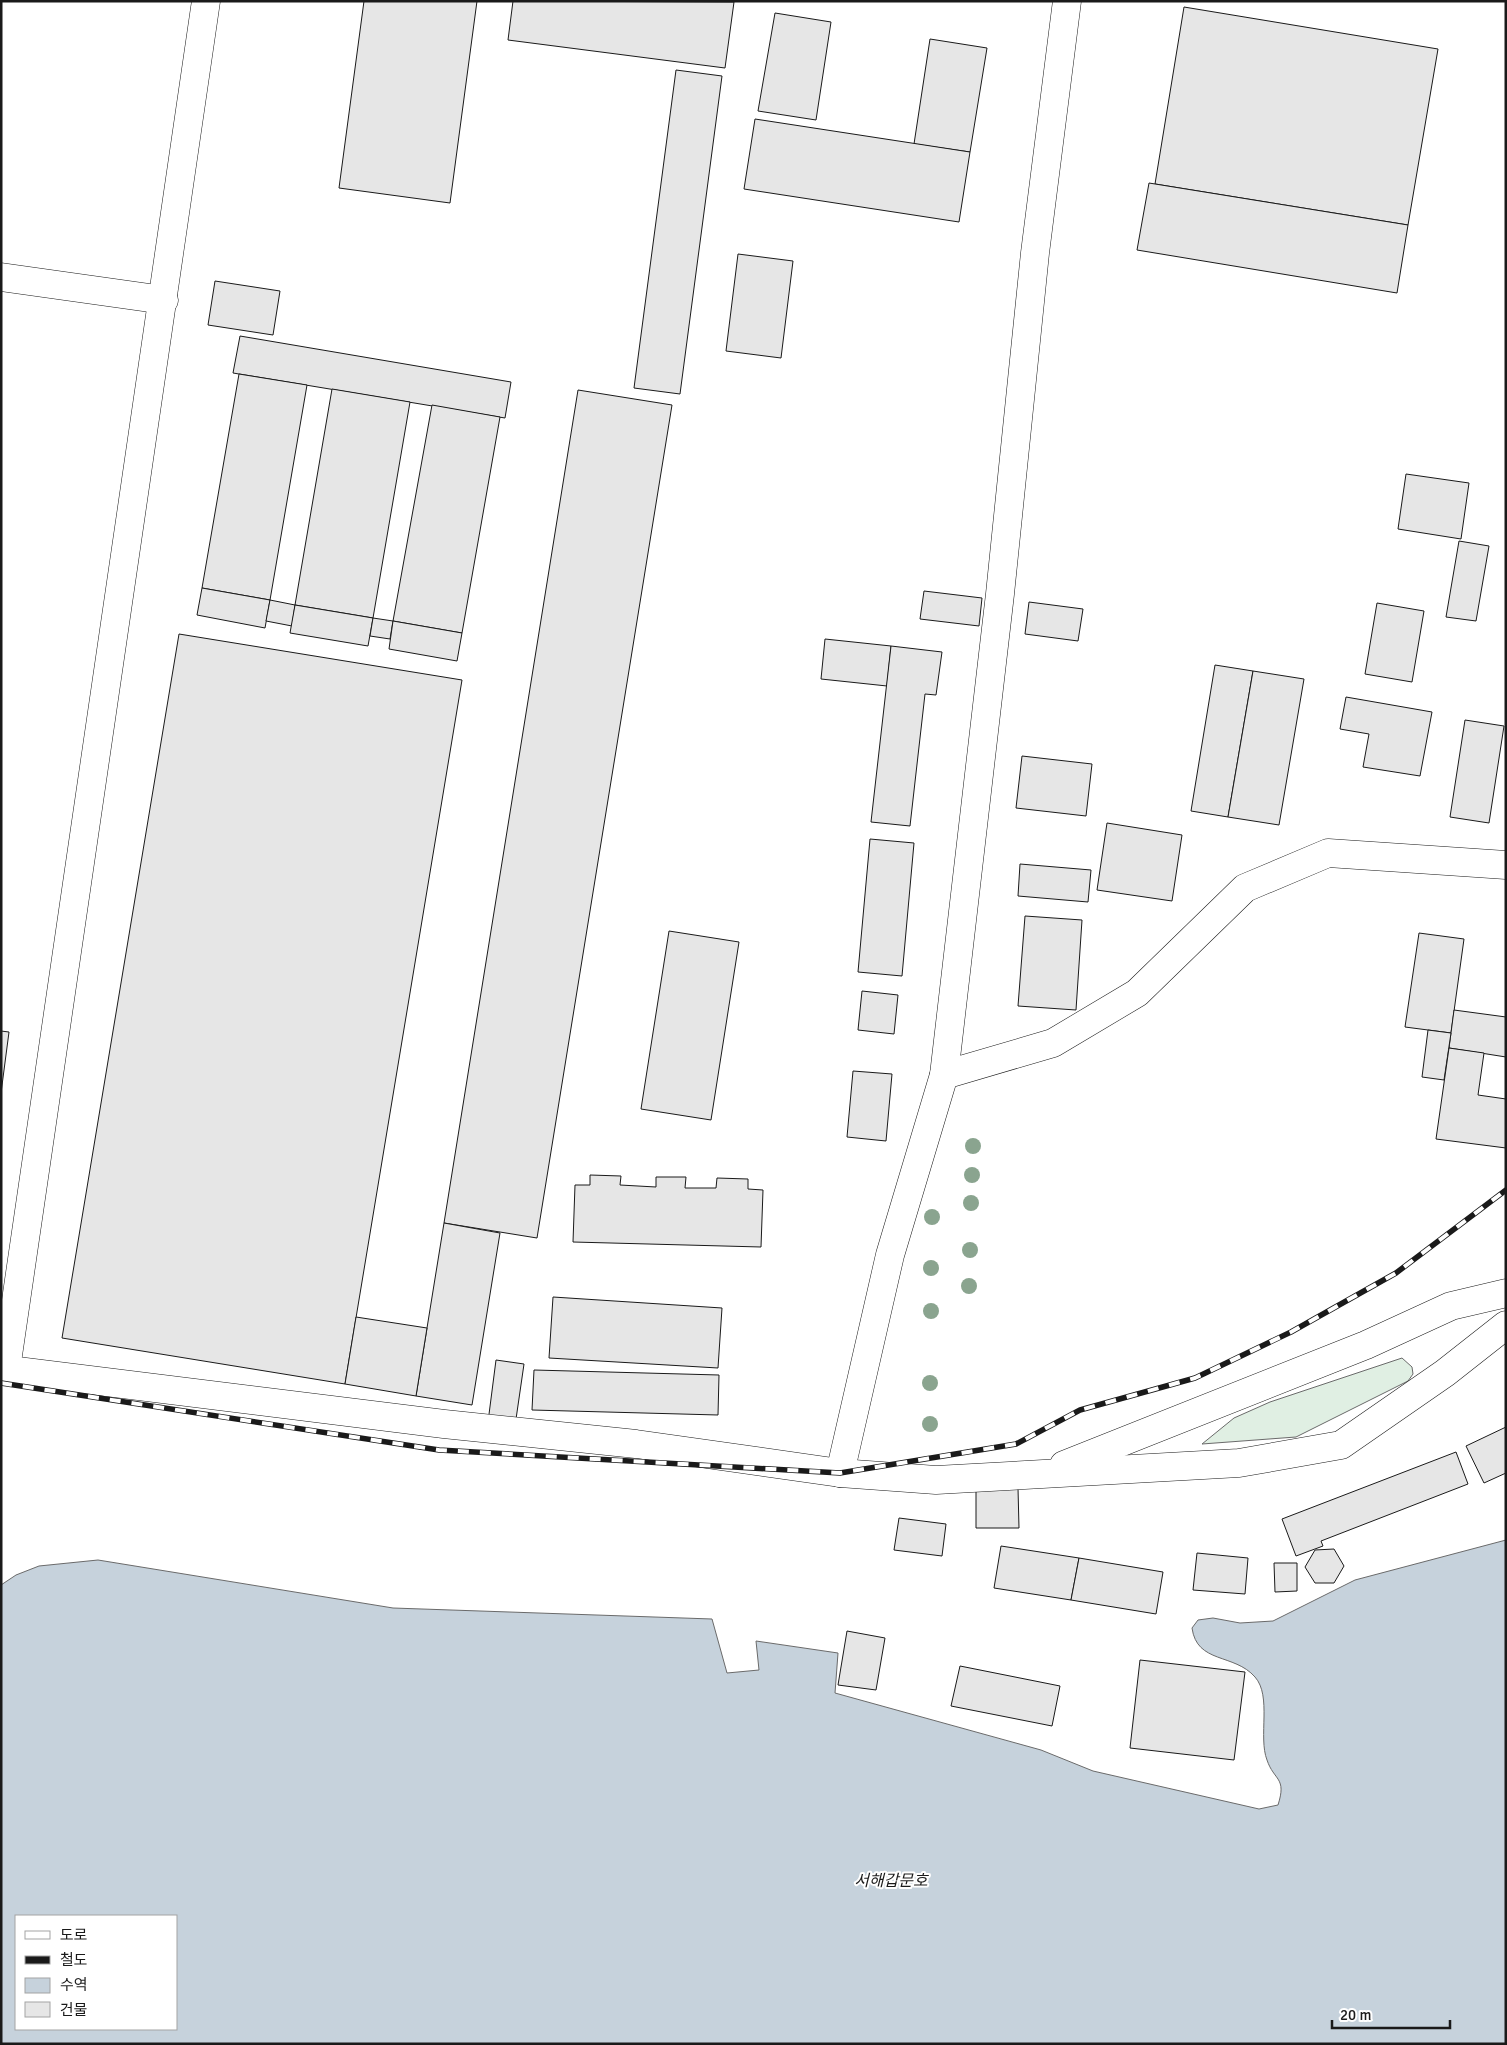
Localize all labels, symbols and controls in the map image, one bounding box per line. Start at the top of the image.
water label: 서해갑문호 [854,1871,929,1891]
legend [15,1915,178,2030]
text: 도로 [60,1926,88,1944]
text: 철도 [60,1951,88,1969]
text: 수역 [60,1976,88,1994]
scale bar [1332,1998,1450,2030]
text: 건물 [60,2001,88,2019]
text: 20 m [1340,2006,1371,2024]

